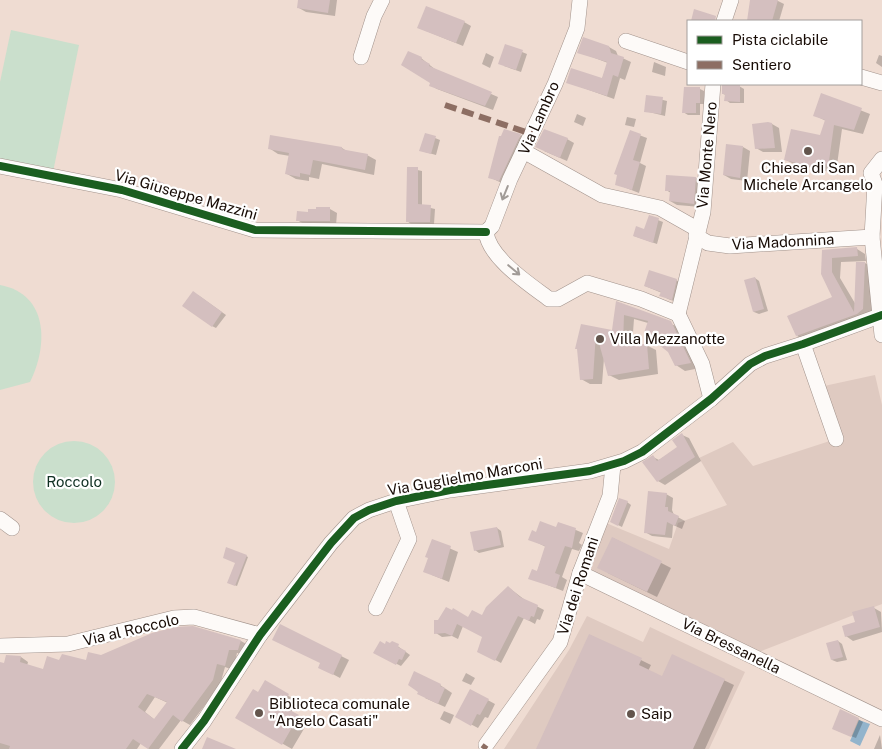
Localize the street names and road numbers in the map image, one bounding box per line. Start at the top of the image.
street label: Via Lambro [515,78,562,157]
street label: Via Monte Nero [693,101,720,209]
street label: Via Giuseppe Mazzini [113,166,259,223]
street label: Via Madonnina [731,230,835,253]
street label: Via Guglielmo Marconi [386,454,544,499]
street label: Via dei Romani [554,535,601,637]
street label: Via al Roccolo [81,610,181,649]
street label: Via Bressanella [679,614,783,677]

